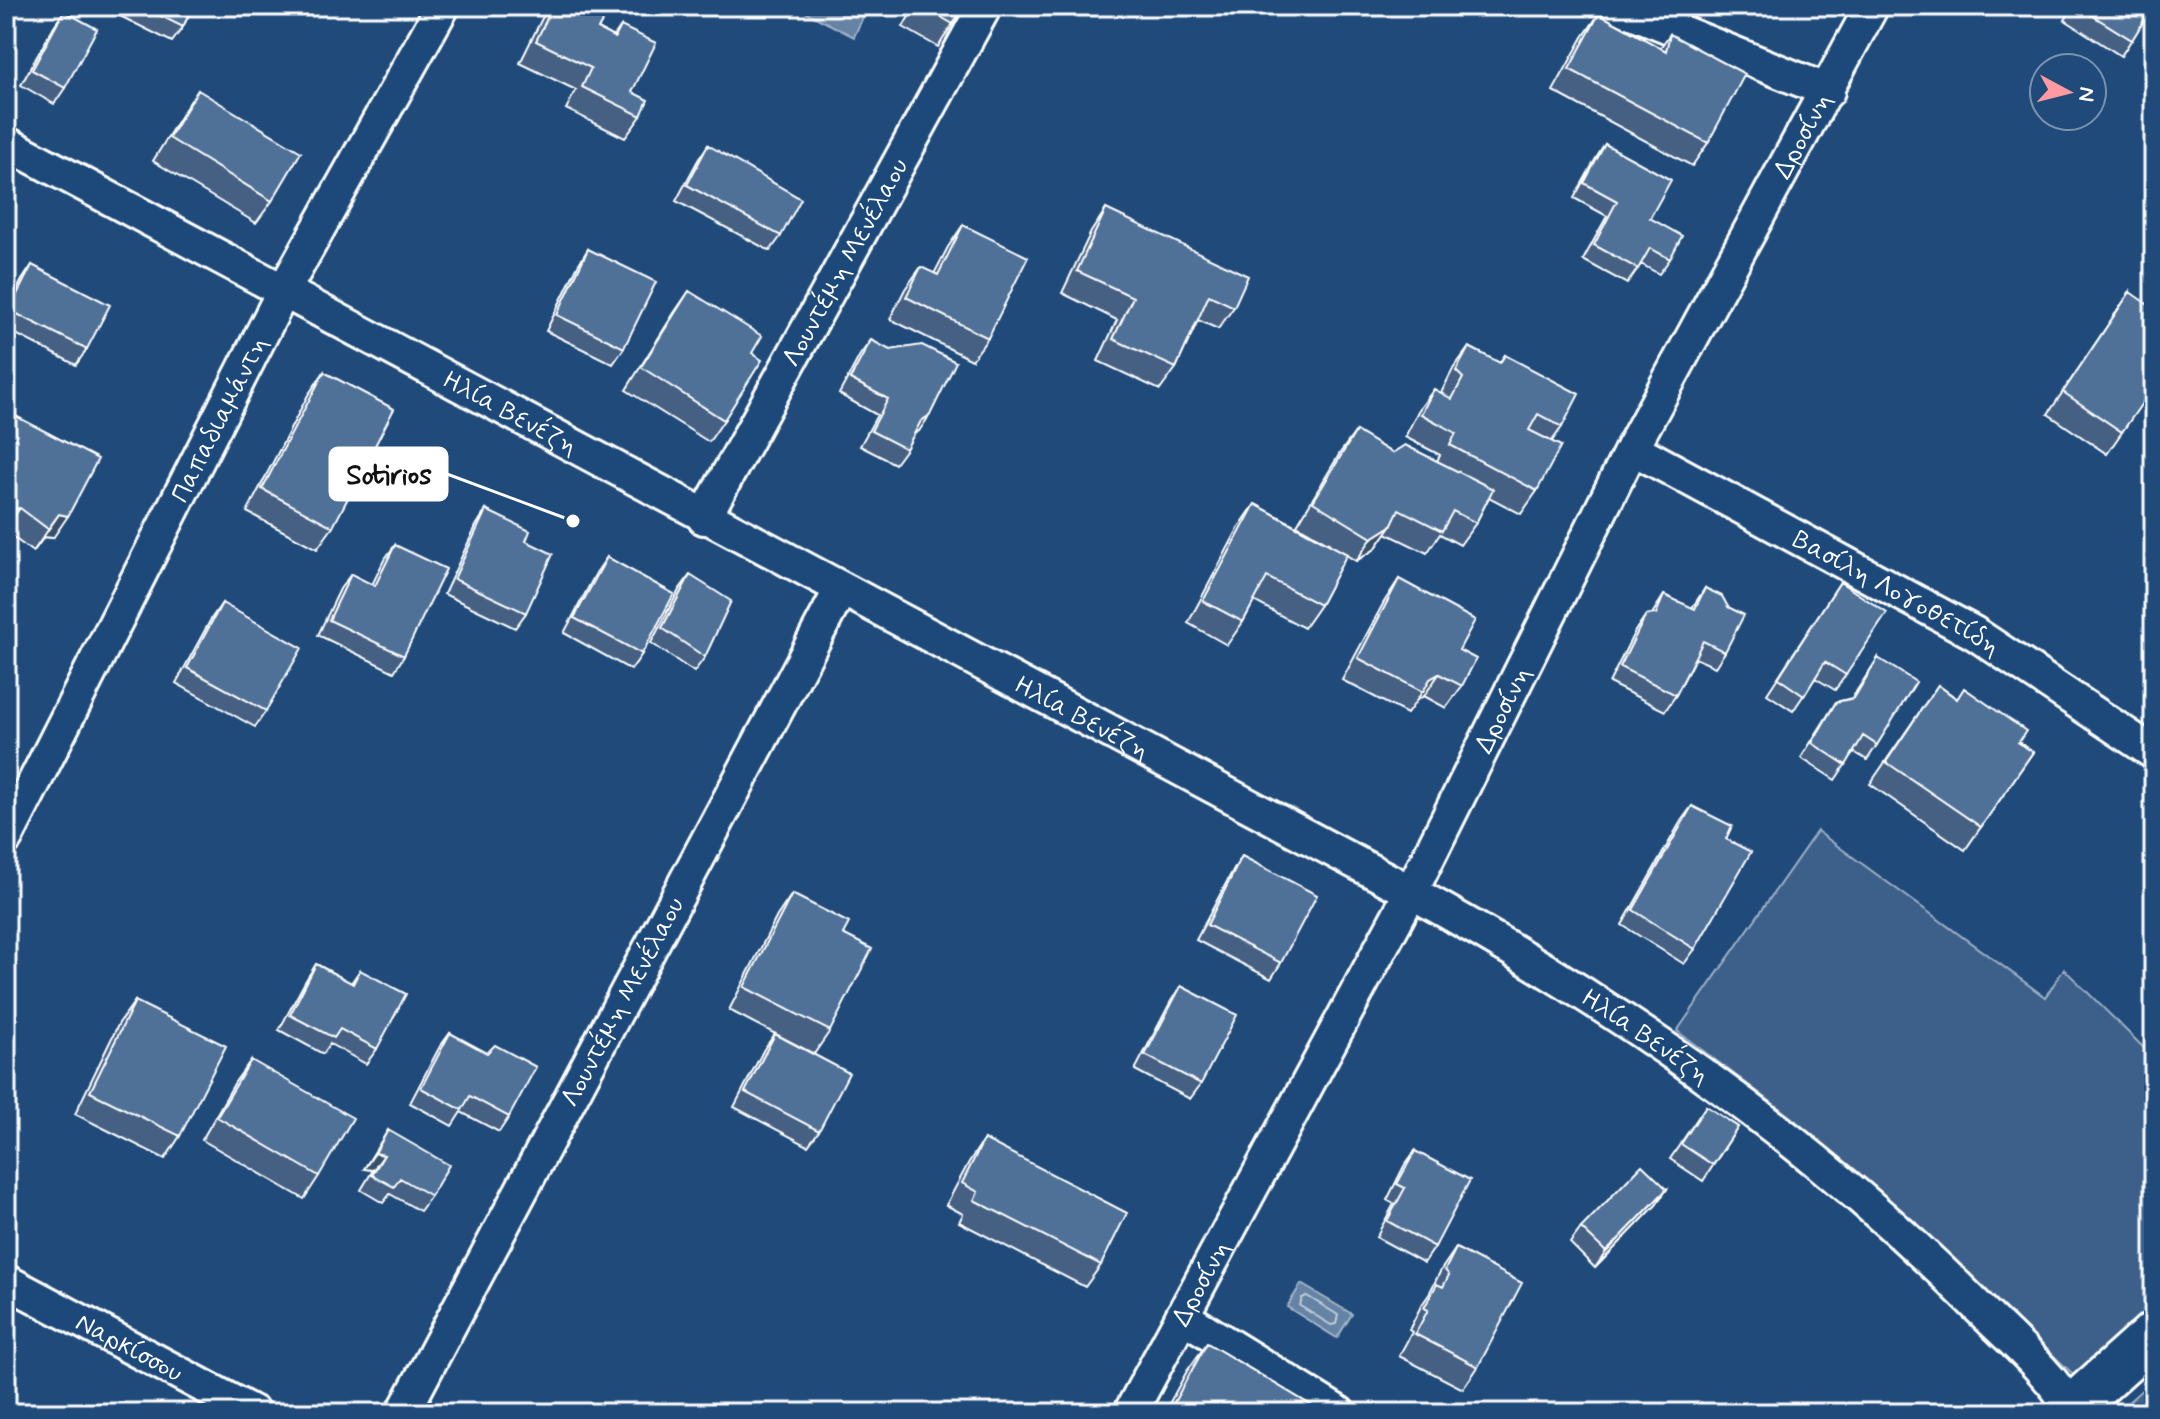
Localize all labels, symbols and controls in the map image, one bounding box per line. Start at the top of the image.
north arrow [2028,52,2108,132]
text: N [2071,85,2101,103]
street label: Δροσίνη [1766,87,1841,185]
street label: Λουντέμη Μενέλαου [775,153,917,373]
street label: Παπαδιαμάντη [164,331,277,509]
street label: Ηλία Βενέζη [436,364,583,464]
callout: Sotirios [330,448,447,500]
text: Sotirios [346,458,432,495]
street label: Βασίλη Λογοθετίδη [1786,523,2007,665]
street label: Δροσίνη [1468,661,1540,760]
street label: Ηλία Βενέζη [1008,669,1155,769]
street label: Λουντέμη Μενέλαου [554,892,693,1113]
street label: Ηλία Βενέζη [1574,982,1716,1093]
street label: Δροσίνη [1165,1235,1239,1333]
street label: Ναρκίσσου [69,1306,188,1391]

